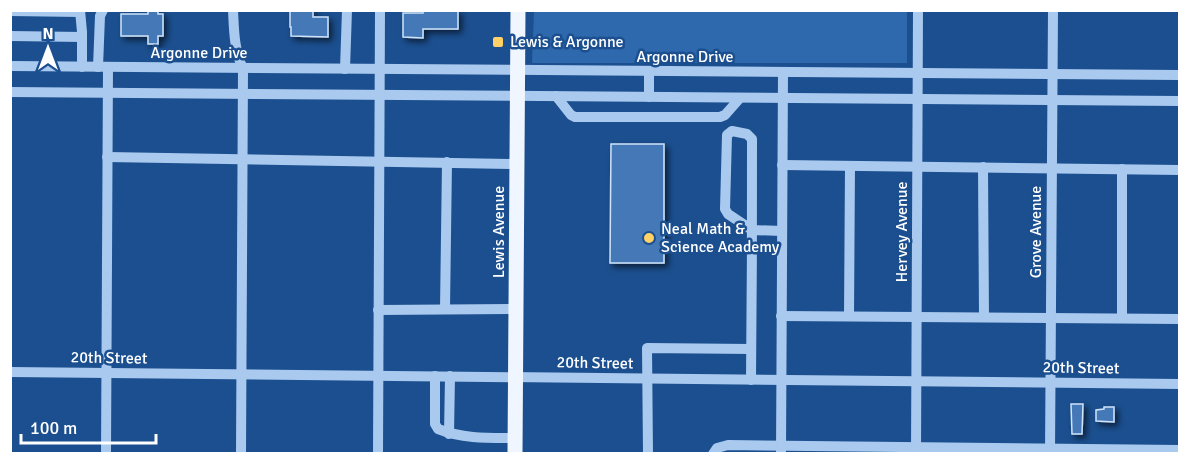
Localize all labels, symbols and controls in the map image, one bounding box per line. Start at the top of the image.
north arrow [18,18,78,78]
text: N [42,24,54,44]
place label: Lewis & Argonne [510,32,624,52]
marker: Lewis & Argonne [491,35,505,49]
street label: Argonne Drive [150,43,248,63]
street label: Argonne Drive [636,47,734,67]
street label: Hervey Avenue [892,181,912,283]
street label: Lewis Avenue [489,186,509,278]
street label: Grove Avenue [1026,186,1046,278]
place label: Neal Math & Science Academy [661,219,780,257]
marker: Neal Math & Science Academy [642,231,656,245]
street label: 20th Street [70,347,148,369]
street label: 20th Street [556,352,634,374]
street label: 20th Street [1042,357,1120,379]
scale bar [21,407,156,445]
text: 100 m [30,417,77,439]

